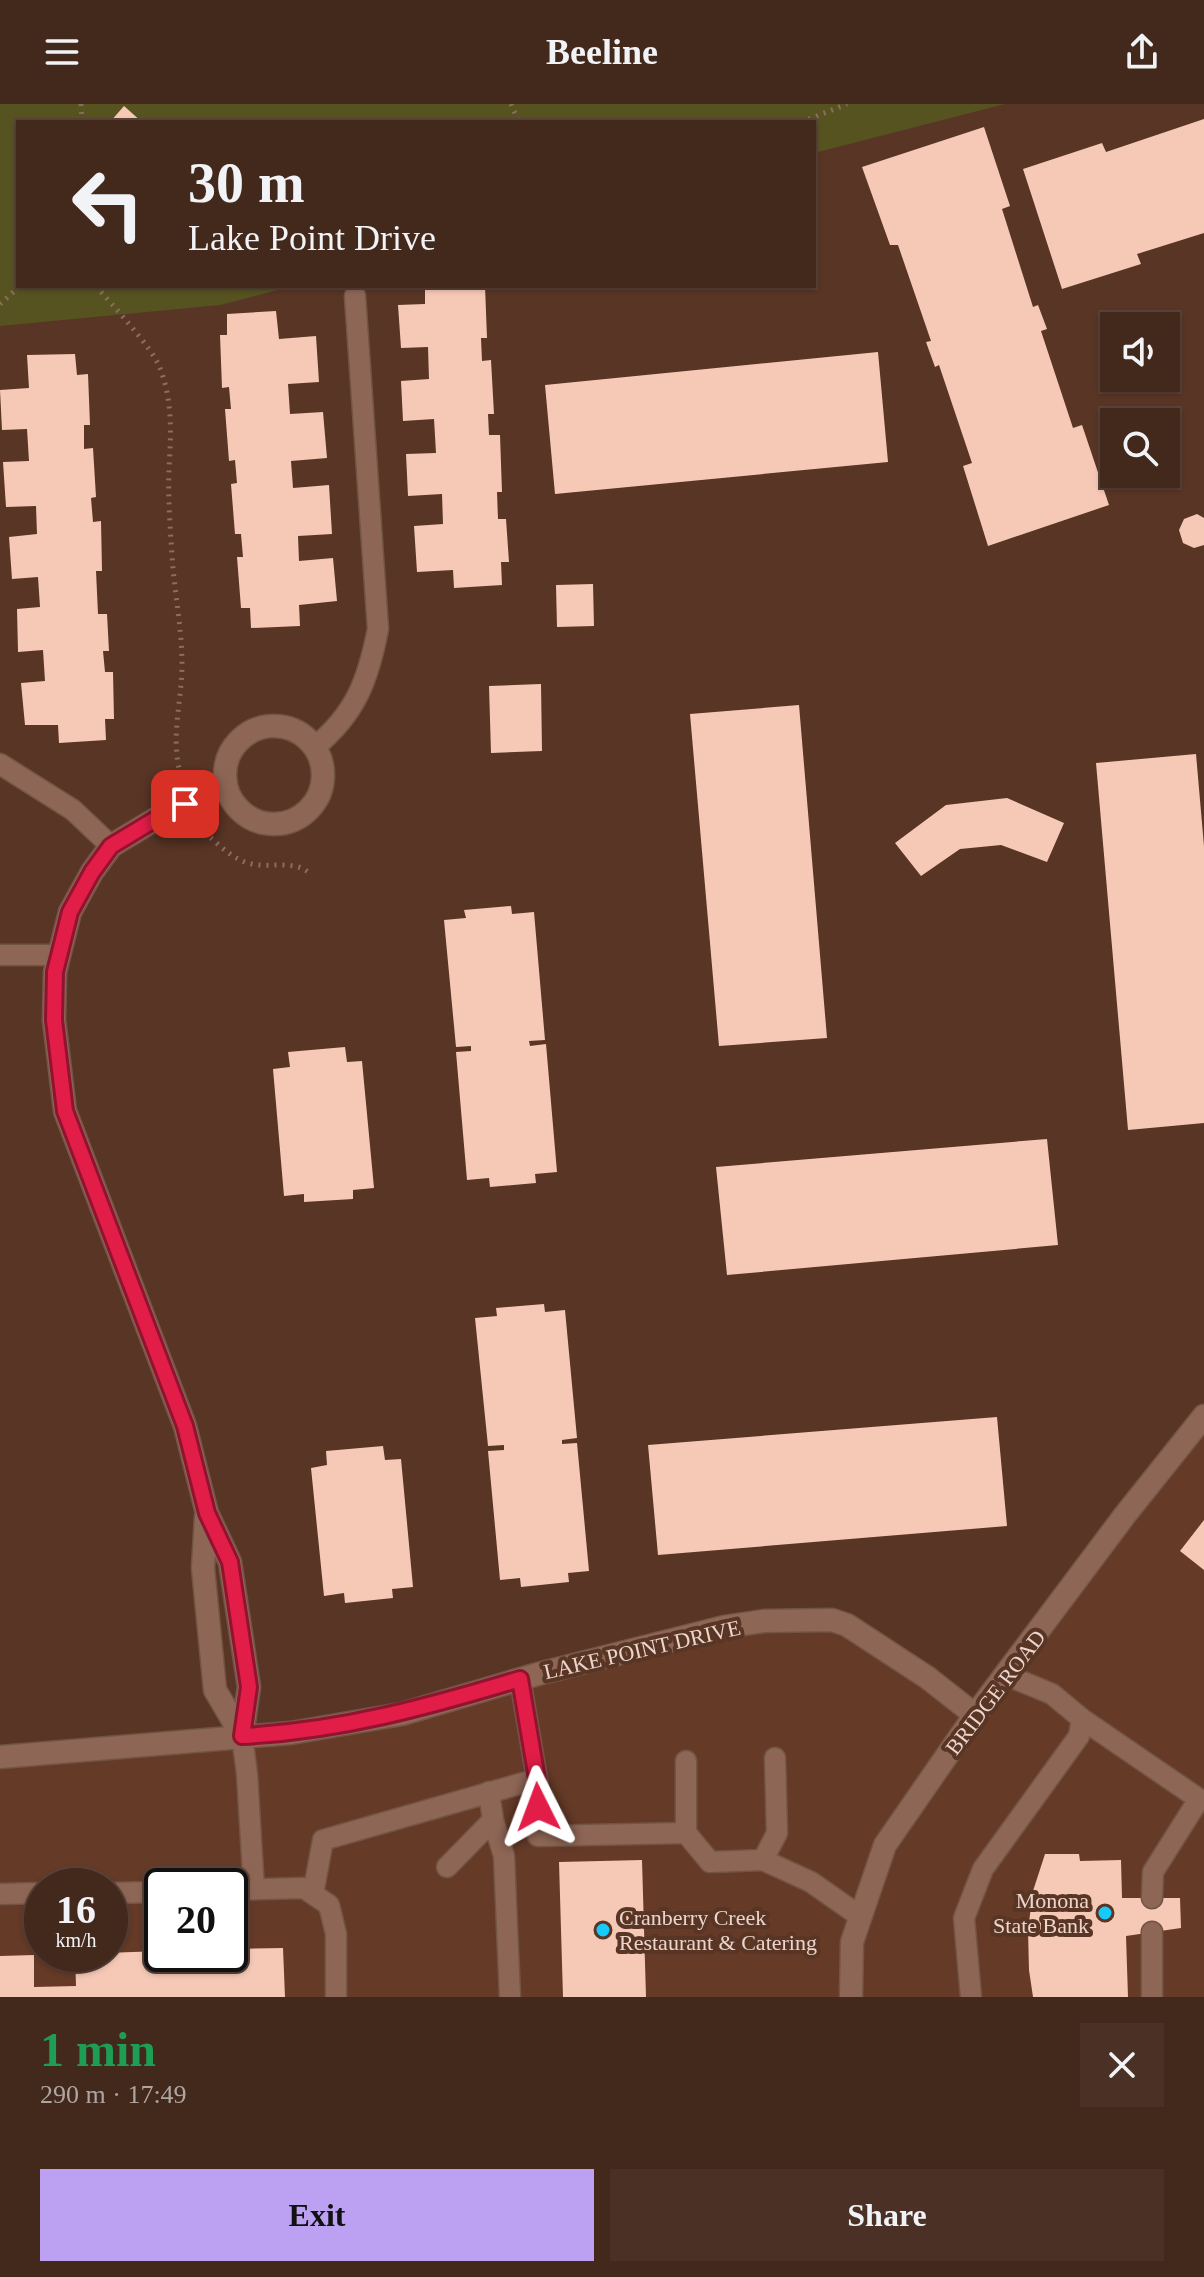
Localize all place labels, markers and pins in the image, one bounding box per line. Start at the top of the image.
pin [151,770,219,838]
place label: Monona State Bank [993,1888,1089,1938]
marker: Monona State Bank [1096,1904,1114,1922]
place label: Cranberry Creek Restaurant & Catering [619,1905,817,1955]
marker: Cranberry Creek Restaurant & Catering [594,1921,612,1939]

